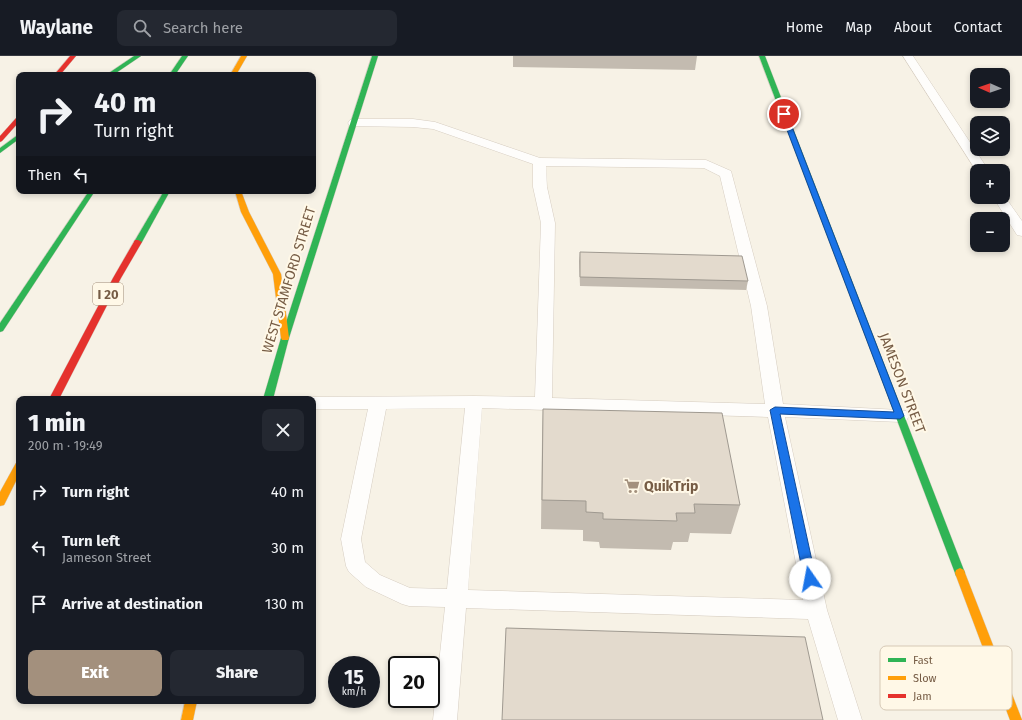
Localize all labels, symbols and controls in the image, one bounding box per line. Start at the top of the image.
search box [117,10,397,46]
text: Waylane [20,16,93,39]
icon: search [131,17,153,39]
text: Search here [163,19,243,37]
text: Home [786,19,823,36]
text: Map [845,19,872,36]
text: About [894,19,932,36]
text: Contact [954,19,1002,36]
north arrow [970,68,1010,108]
map controls [970,68,1010,252]
text: 40 m [94,86,157,119]
icon: right [28,88,80,140]
pin [767,97,801,131]
icon: arrive [773,103,795,125]
button: layers [970,116,1010,156]
text: Turn right [94,120,174,142]
icon: left [70,164,92,186]
button: + [970,164,1010,204]
text: Then [28,166,62,184]
street label: WEST STAMFORD STREET [259,204,320,356]
button: − [970,212,1010,252]
road number: I 20 [93,283,123,305]
street label: JAMESON STREET [875,330,929,436]
text: 1 min [28,409,86,437]
button: close [262,409,304,451]
text: 200 m · 19:49 [28,438,103,453]
supermarket icon: QuikTrip [623,477,641,495]
place label: QuikTrip [644,478,698,495]
icon: right [28,481,50,503]
text: Turn right [62,483,129,501]
text: 40 m [271,483,304,501]
text: Turn left [62,532,120,550]
icon: left [28,537,50,559]
text: 30 m [271,539,304,557]
text: Jameson Street [62,550,151,565]
position arrow [789,558,831,600]
icon: arrive [28,593,50,615]
text: Arrive at destination [62,595,203,613]
text: 130 m [265,595,304,613]
legend [880,646,1012,710]
button: Exit [28,650,162,696]
button: Share [170,650,304,696]
text: Fast [913,654,933,667]
speed limit sign: 20 [388,656,440,708]
text: 15 [344,665,364,689]
text: Slow [913,672,937,685]
text: km/h [342,686,366,698]
text: Jam [913,690,932,703]

